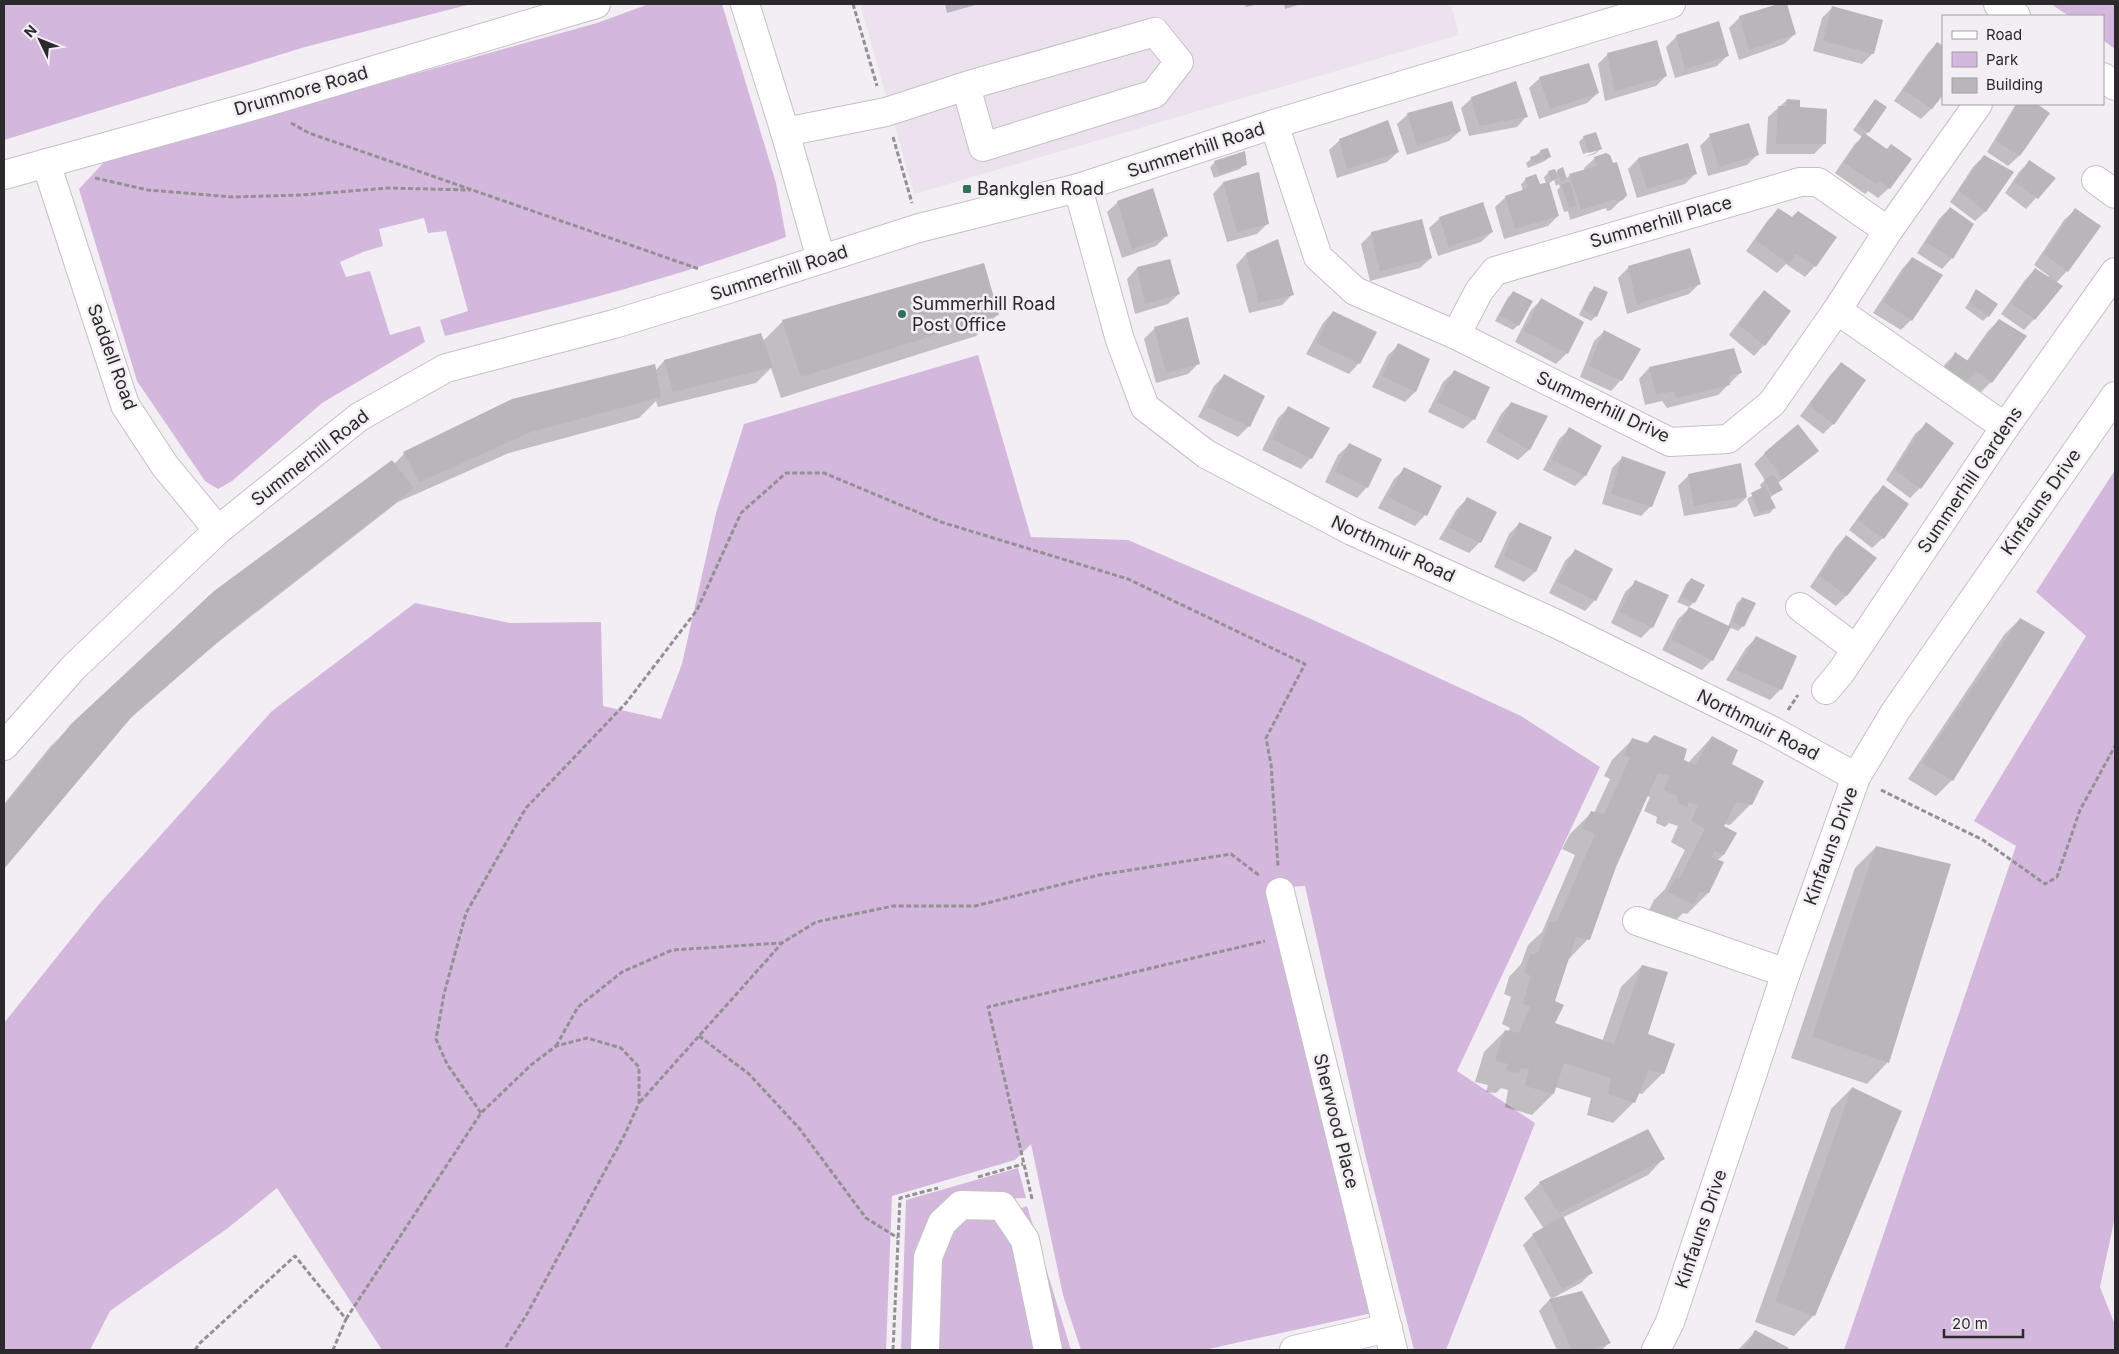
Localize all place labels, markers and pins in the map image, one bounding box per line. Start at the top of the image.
place label: Bankglen Road [977,178,1104,199]
marker: Bankglen Road [961,183,973,195]
place label: Summerhill Road Post Office [912,293,1055,335]
marker: Summerhill Road Post Office [896,308,908,320]

